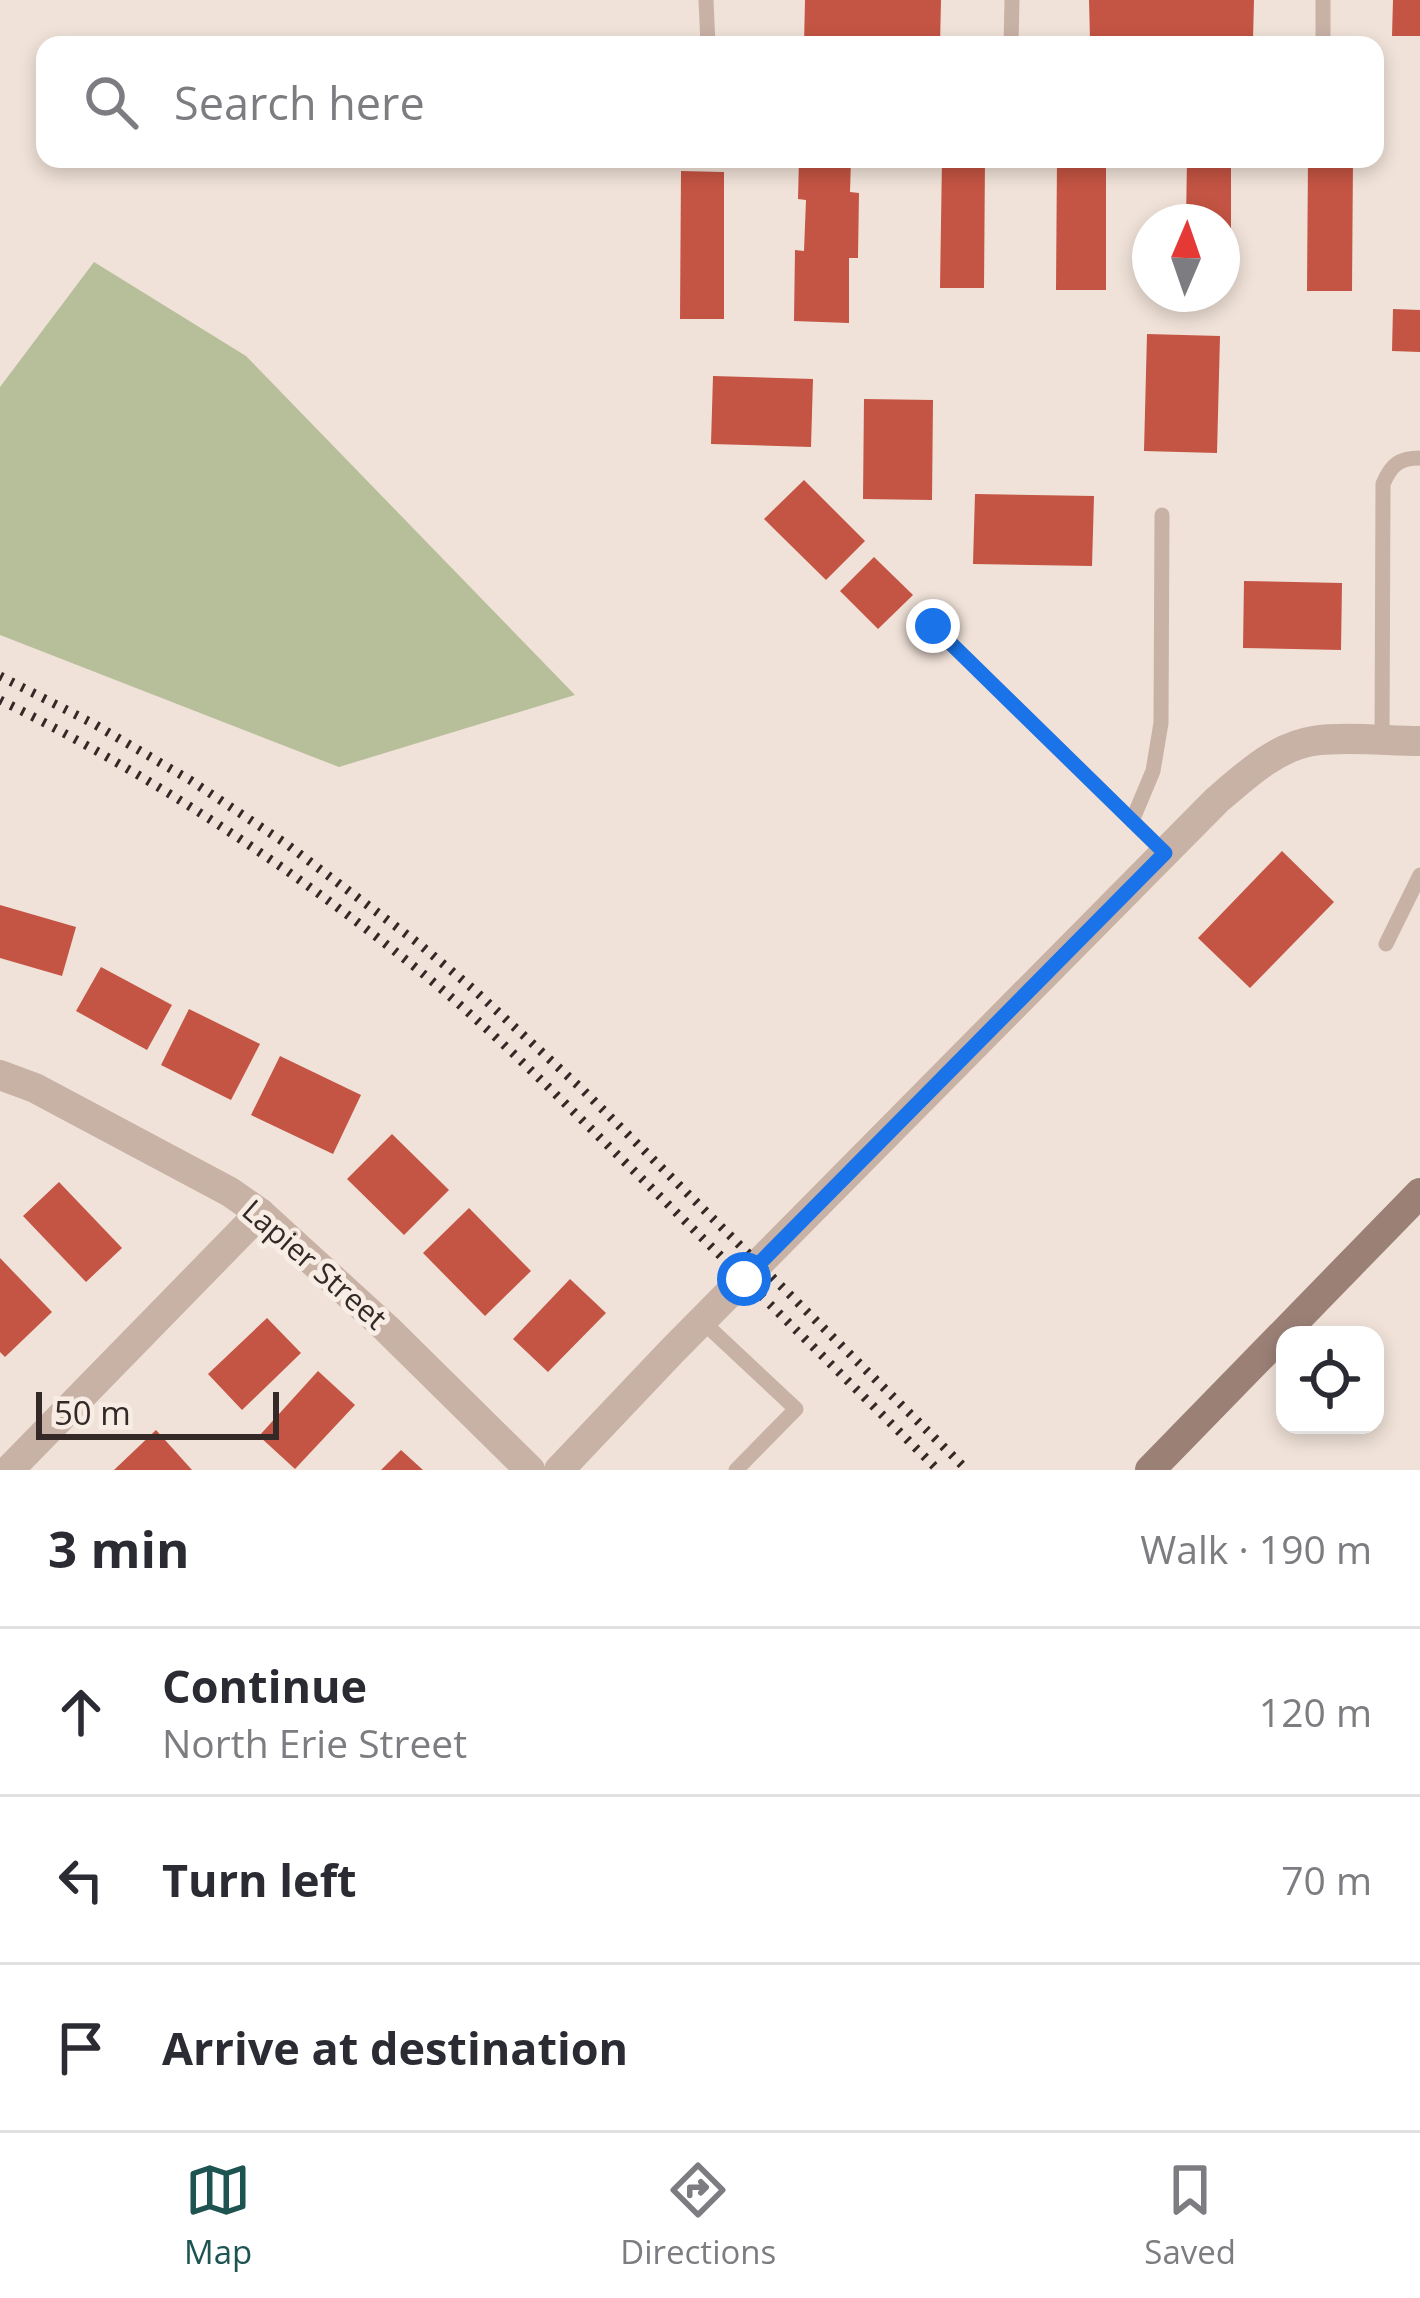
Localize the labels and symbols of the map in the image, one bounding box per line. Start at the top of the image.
north arrow [1132,204,1240,312]
route end [906,599,960,653]
street label: Lapier Street [234,1190,396,1338]
route start [717,1252,771,1306]
scale bar [36,1386,279,1439]

